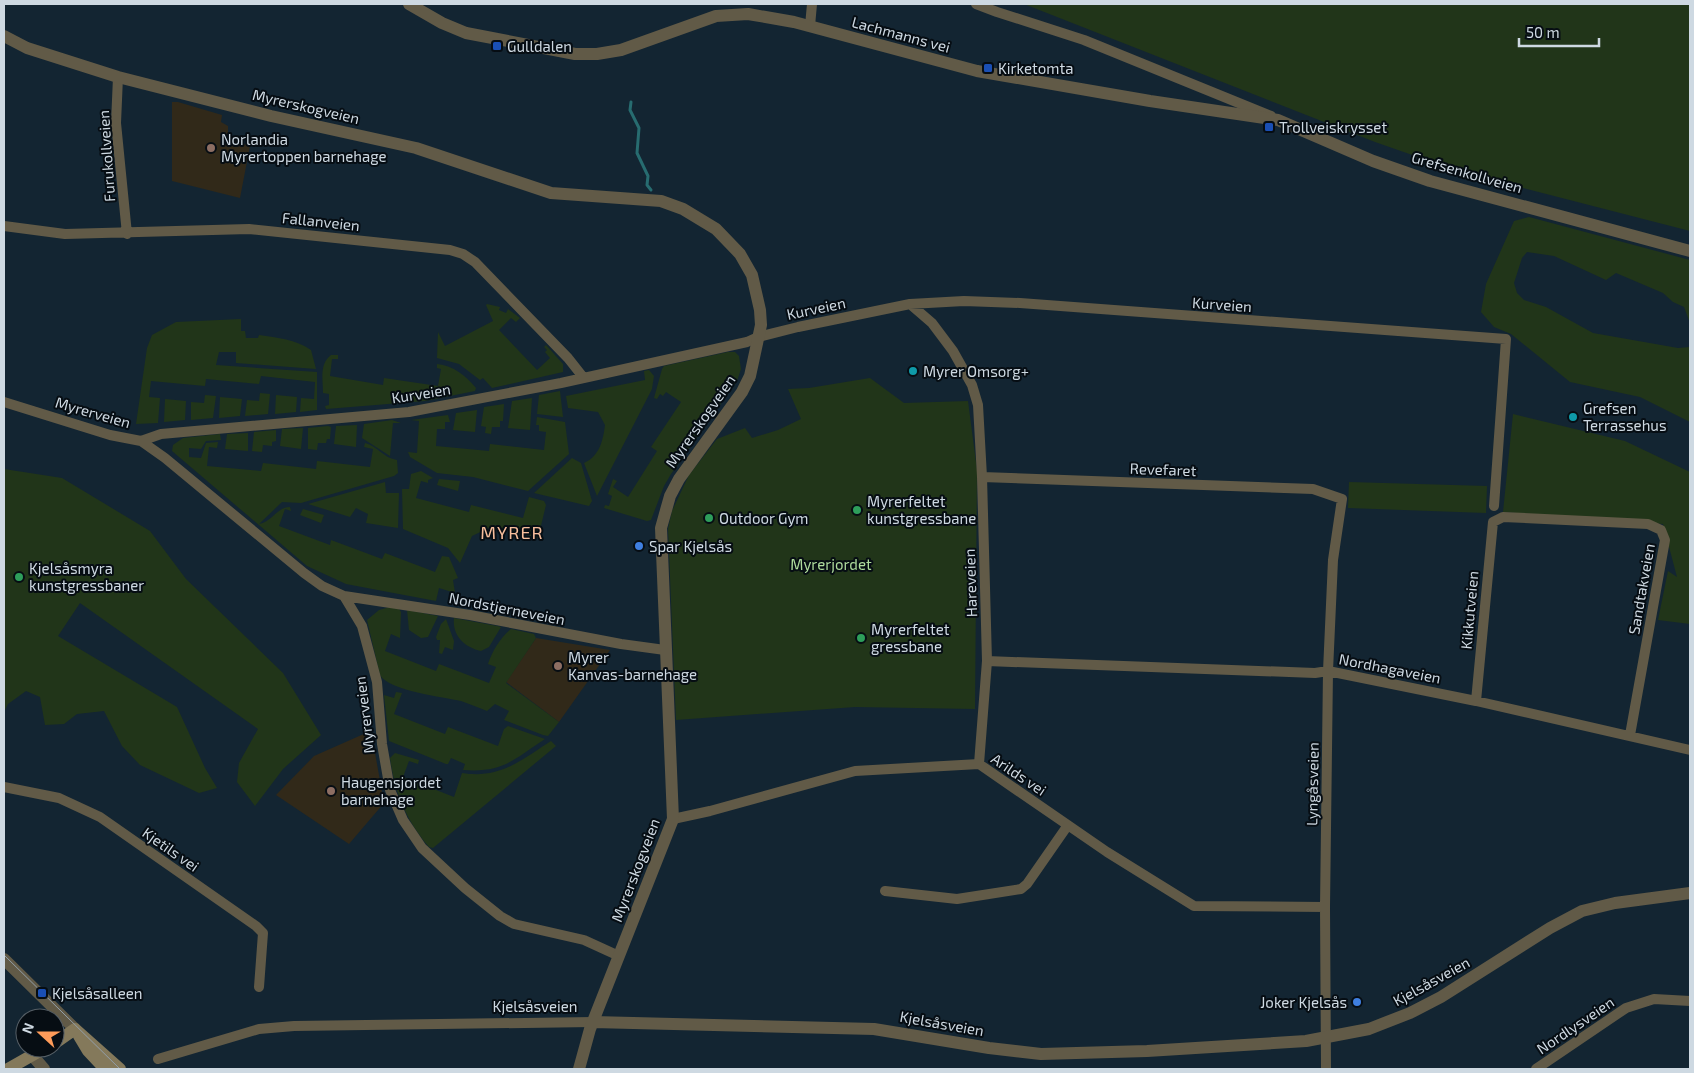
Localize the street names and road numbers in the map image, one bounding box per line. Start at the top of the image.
street label: Lachmanns vei [850,12,952,56]
street label: Myrerskogveien [251,85,361,127]
street label: Furukollveien [94,110,118,202]
street label: Grefsenkollveien [1410,148,1524,196]
street label: Fallanveien [281,208,361,234]
street label: Kurveien [785,293,847,323]
street label: Kurveien [1192,293,1252,315]
street label: Myrerskogveien [661,371,739,471]
street label: Kurveien [390,379,452,407]
street label: Myrerveien [53,393,133,431]
street label: Revefaret [1129,459,1197,479]
street label: Sandtakveien [1624,542,1658,636]
street label: Hareveien [960,548,980,618]
street label: Kikkutveien [1457,570,1481,650]
street label: Nordstjerneveien [447,588,567,629]
street label: Nordhagaveien [1338,649,1442,687]
street label: Myrerveien [350,675,378,755]
street label: Lyngåsveien [1302,742,1322,826]
street label: Arilds vei [988,749,1050,799]
street label: Myrerskogveien [607,816,663,924]
street label: Kjetils vei [139,823,203,876]
street label: Kjelsåsveien [1389,953,1473,1010]
street label: Nordlysveien [1533,992,1617,1058]
street label: Kjelsåsveien [493,997,577,1016]
street label: Kjelsåsveien [898,1007,985,1040]

